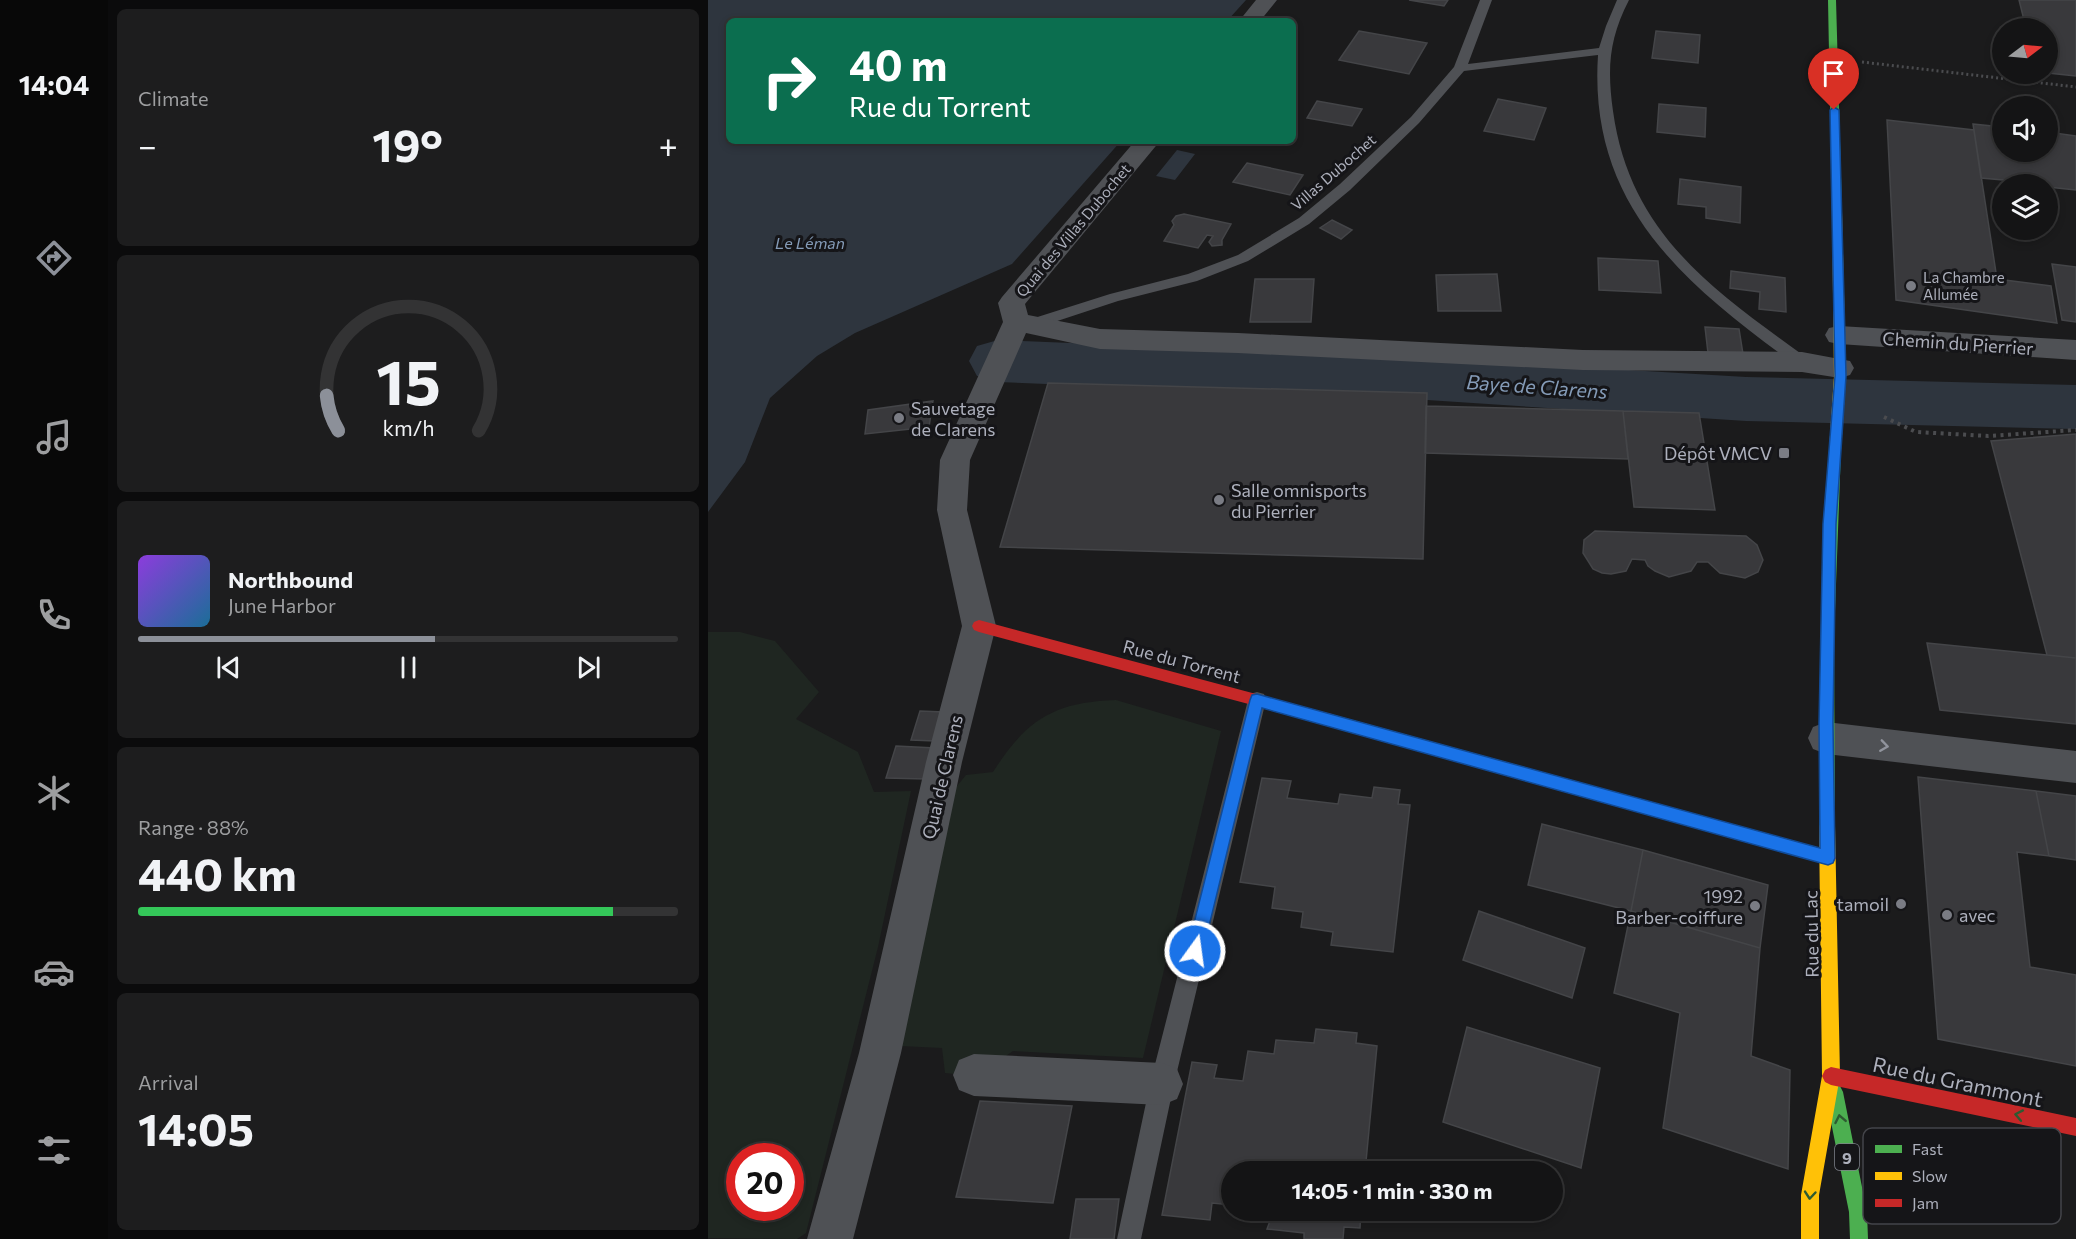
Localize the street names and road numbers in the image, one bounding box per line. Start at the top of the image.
street label: Villas Dubochet [1287,130,1379,214]
street label: Quai des Villas Dubochet [1012,160,1134,300]
street label: Chemin du Pierrier [1882,327,2034,359]
street label: Rue du Torrent [1121,635,1243,687]
street label: Quai de Clarens [917,713,967,841]
street label: Rue du Lac [1799,890,1823,978]
street label: Rue du Grammont [1871,1051,2045,1111]
road number: 9 [1835,1144,1859,1170]

